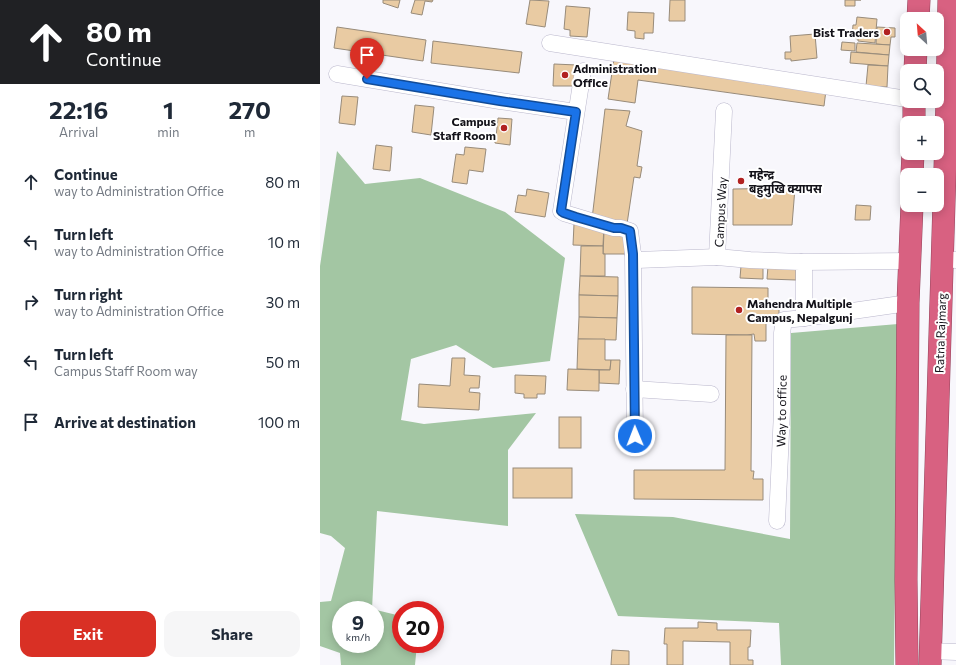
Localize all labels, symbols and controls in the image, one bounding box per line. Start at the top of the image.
north arrow [900,12,944,56]
map controls [900,12,944,212]
text: 80 m [86,14,152,48]
icon: ahead [20,16,72,68]
place label: Bist Traders [813,25,879,39]
marker: Bist Traders [882,27,892,37]
pin [350,38,384,79]
icon: arrive [356,44,378,66]
text: Continue [86,48,161,70]
place label: Administration Office [573,61,657,89]
button: search [900,64,944,108]
marker: Administration Office [560,70,570,80]
text: 22:16 [49,95,108,124]
text: 1 [163,95,174,124]
text: 270 [228,95,271,124]
place label: Campus Staff Room [433,114,496,142]
button: + [900,116,944,160]
marker: Campus Staff Room [499,123,509,133]
text: Arrival [59,124,98,140]
text: min [157,124,179,140]
text: m [244,124,255,140]
text: Continue [54,165,118,183]
place label: महेन्द्र बहुमुखि क्यापस [749,167,823,198]
button: − [900,168,944,212]
icon: ahead [20,171,42,193]
text: 80 m [265,173,300,191]
street label: Campus Way [711,176,729,248]
marker: महेन्द्र बहुमुखि क्यापस [736,176,746,186]
text: way to Administration Office [54,183,224,199]
text: Turn left [54,225,113,243]
icon: left [20,231,42,253]
text: 10 m [268,233,300,251]
text: way to Administration Office [54,243,224,259]
text: Turn right [54,285,123,303]
icon: right [20,291,42,313]
street label: Ratna Rajmarg [932,292,948,373]
text: 30 m [266,293,300,311]
place label: Mahendra Multiple Campus, Nepalgunj [747,296,853,324]
text: way to Administration Office [54,303,224,319]
marker: Mahendra Multiple Campus, Nepalgunj [734,305,744,315]
text: Turn left [54,345,113,363]
icon: left [20,351,42,373]
text: 50 m [266,353,300,371]
text: Campus Staff Room way [54,363,198,379]
street label: Way to office [773,375,789,447]
icon: arrive [20,411,42,433]
text: Arrive at destination [54,413,196,431]
text: 100 m [258,413,300,431]
position arrow [614,415,656,457]
speed limit sign: 20 [392,601,444,653]
text: 9 [352,610,364,634]
button: Exit [20,611,156,657]
button: Share [164,611,300,657]
text: km/h [346,631,370,643]

